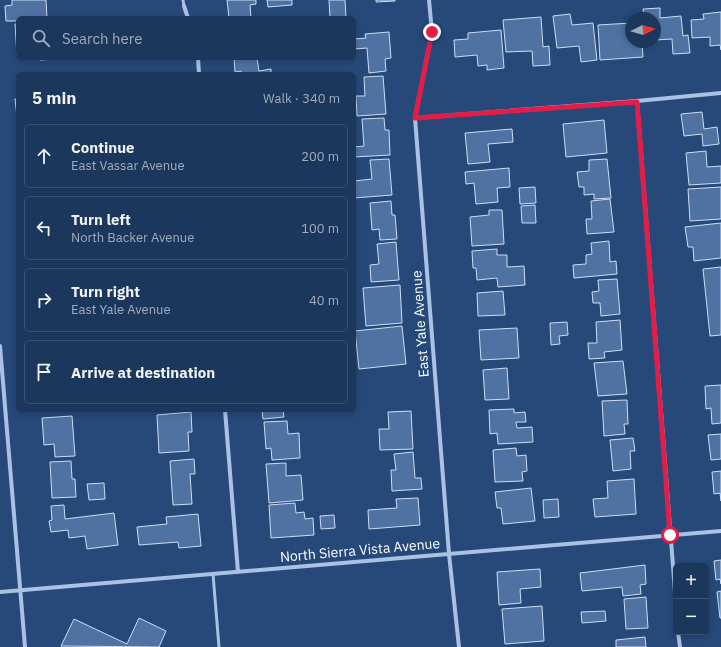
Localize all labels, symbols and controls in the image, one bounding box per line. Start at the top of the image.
north arrow [625,12,661,48]
search box [16,16,356,60]
route end [423,23,441,41]
icon: search [30,27,52,49]
text: Search here [62,29,142,48]
text: 5 min [32,87,76,109]
text: Walk · 340 m [263,90,340,107]
text: Continue [71,138,135,157]
icon: ahead [33,145,55,167]
text: 200 m [301,148,339,165]
text: East Vassar Avenue [71,157,185,174]
text: Turn left [71,210,131,229]
icon: left [33,217,55,239]
text: 100 m [301,220,339,237]
text: North Backer Avenue [71,229,194,246]
street label: East Yale Avenue [407,270,433,378]
text: Turn right [71,282,140,301]
icon: right [33,289,55,311]
text: 40 m [309,292,339,309]
text: East Yale Avenue [71,301,171,318]
icon: arrive [33,361,55,383]
text: Arrive at destination [71,363,215,382]
route start [661,526,679,544]
street label: North Sierra Vista Avenue [279,534,441,566]
map controls [673,563,709,635]
button: + [673,563,709,599]
button: − [673,599,709,635]

